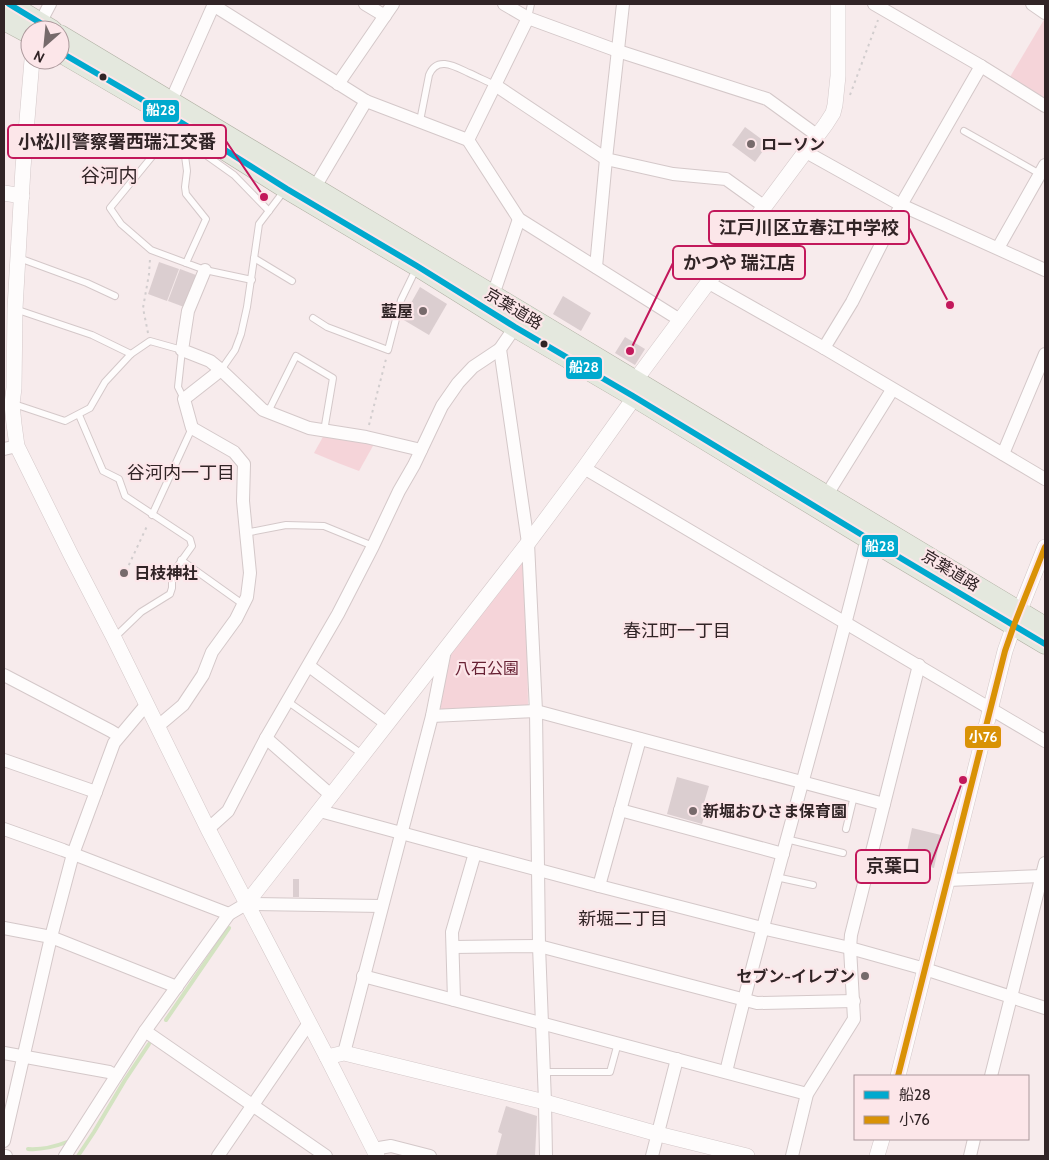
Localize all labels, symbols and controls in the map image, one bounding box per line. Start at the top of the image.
north arrow [20,20,70,70]
text: N [31,46,48,67]
unlabelled marker [98,72,108,82]
line badge: 船28 [142,99,180,123]
text: 船28 [146,101,176,119]
callout: 小松川警察署西瑞江交番 [8,125,226,158]
text: 小松川警察署西瑞江交番 [18,131,216,153]
place label: ローソン [761,135,825,154]
marker: ローソン [745,138,757,150]
district label: 谷河内 [80,164,138,187]
callout: 江戸川区立春江中学校 [709,211,909,244]
text: 江戸川区立春江中学校 [719,217,899,239]
callout: かつや 瑞江店 [673,246,805,279]
text: かつや 瑞江店 [683,252,795,274]
street label: 京葉道路 [481,284,546,333]
place label: 藍屋 [381,302,413,321]
marker: 藍屋 [417,305,429,317]
unlabelled marker [539,339,549,349]
line badge: 船28 [565,356,603,380]
text: 船28 [569,358,599,376]
district label: 谷河内一丁目 [127,462,235,484]
line badge: 船28 [861,534,899,558]
text: 船28 [865,537,895,555]
street label: 京葉道路 [918,546,983,595]
place label: 日枝神社 [134,564,198,583]
marker: 日枝神社 [118,567,130,579]
district label: 春江町一丁目 [623,620,731,642]
park label: 八石公園 [455,659,519,678]
line badge: 小76 [964,725,1002,749]
text: 小76 [969,728,997,746]
place label: 新堀おひさま保育園 [703,802,847,821]
marker: 新堀おひさま保育園 [687,805,699,817]
callout: 京葉口 [856,850,930,883]
text: 京葉口 [866,855,920,877]
district label: 新堀二丁目 [578,908,668,930]
place label: セブン-イレブン [736,967,855,986]
marker: セブン-イレブン [859,970,871,982]
legend [854,1075,1029,1140]
text: 船28 [899,1086,931,1104]
text: 小76 [899,1111,930,1129]

